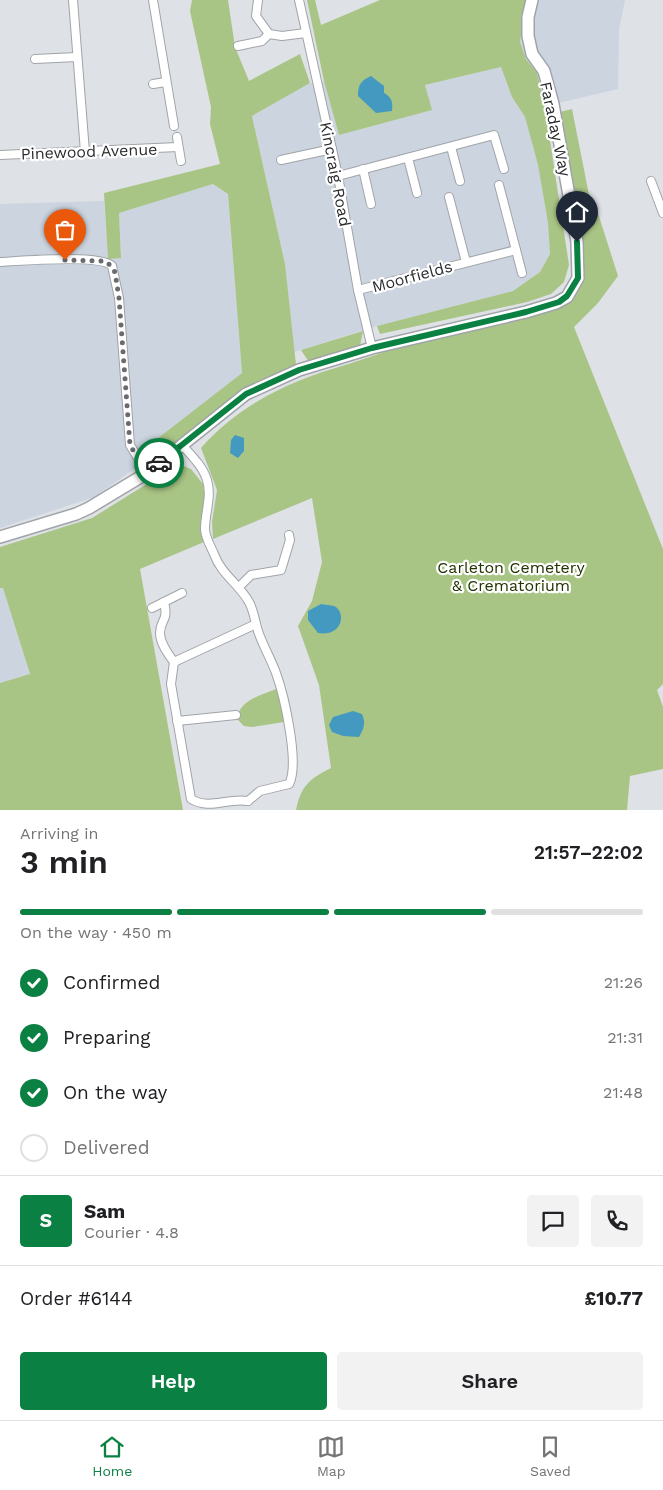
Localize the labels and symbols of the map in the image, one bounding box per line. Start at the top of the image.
street label: Faraday Way [536,80,575,179]
street label: Kincraig Road [316,120,355,228]
street label: Pinewood Avenue [20,140,158,163]
pin [556,191,598,242]
pin [44,209,86,260]
street label: Moorfields [370,257,454,296]
courier [134,438,184,488]
park label: Carleton Cemetery & Crematorium [437,558,585,595]

